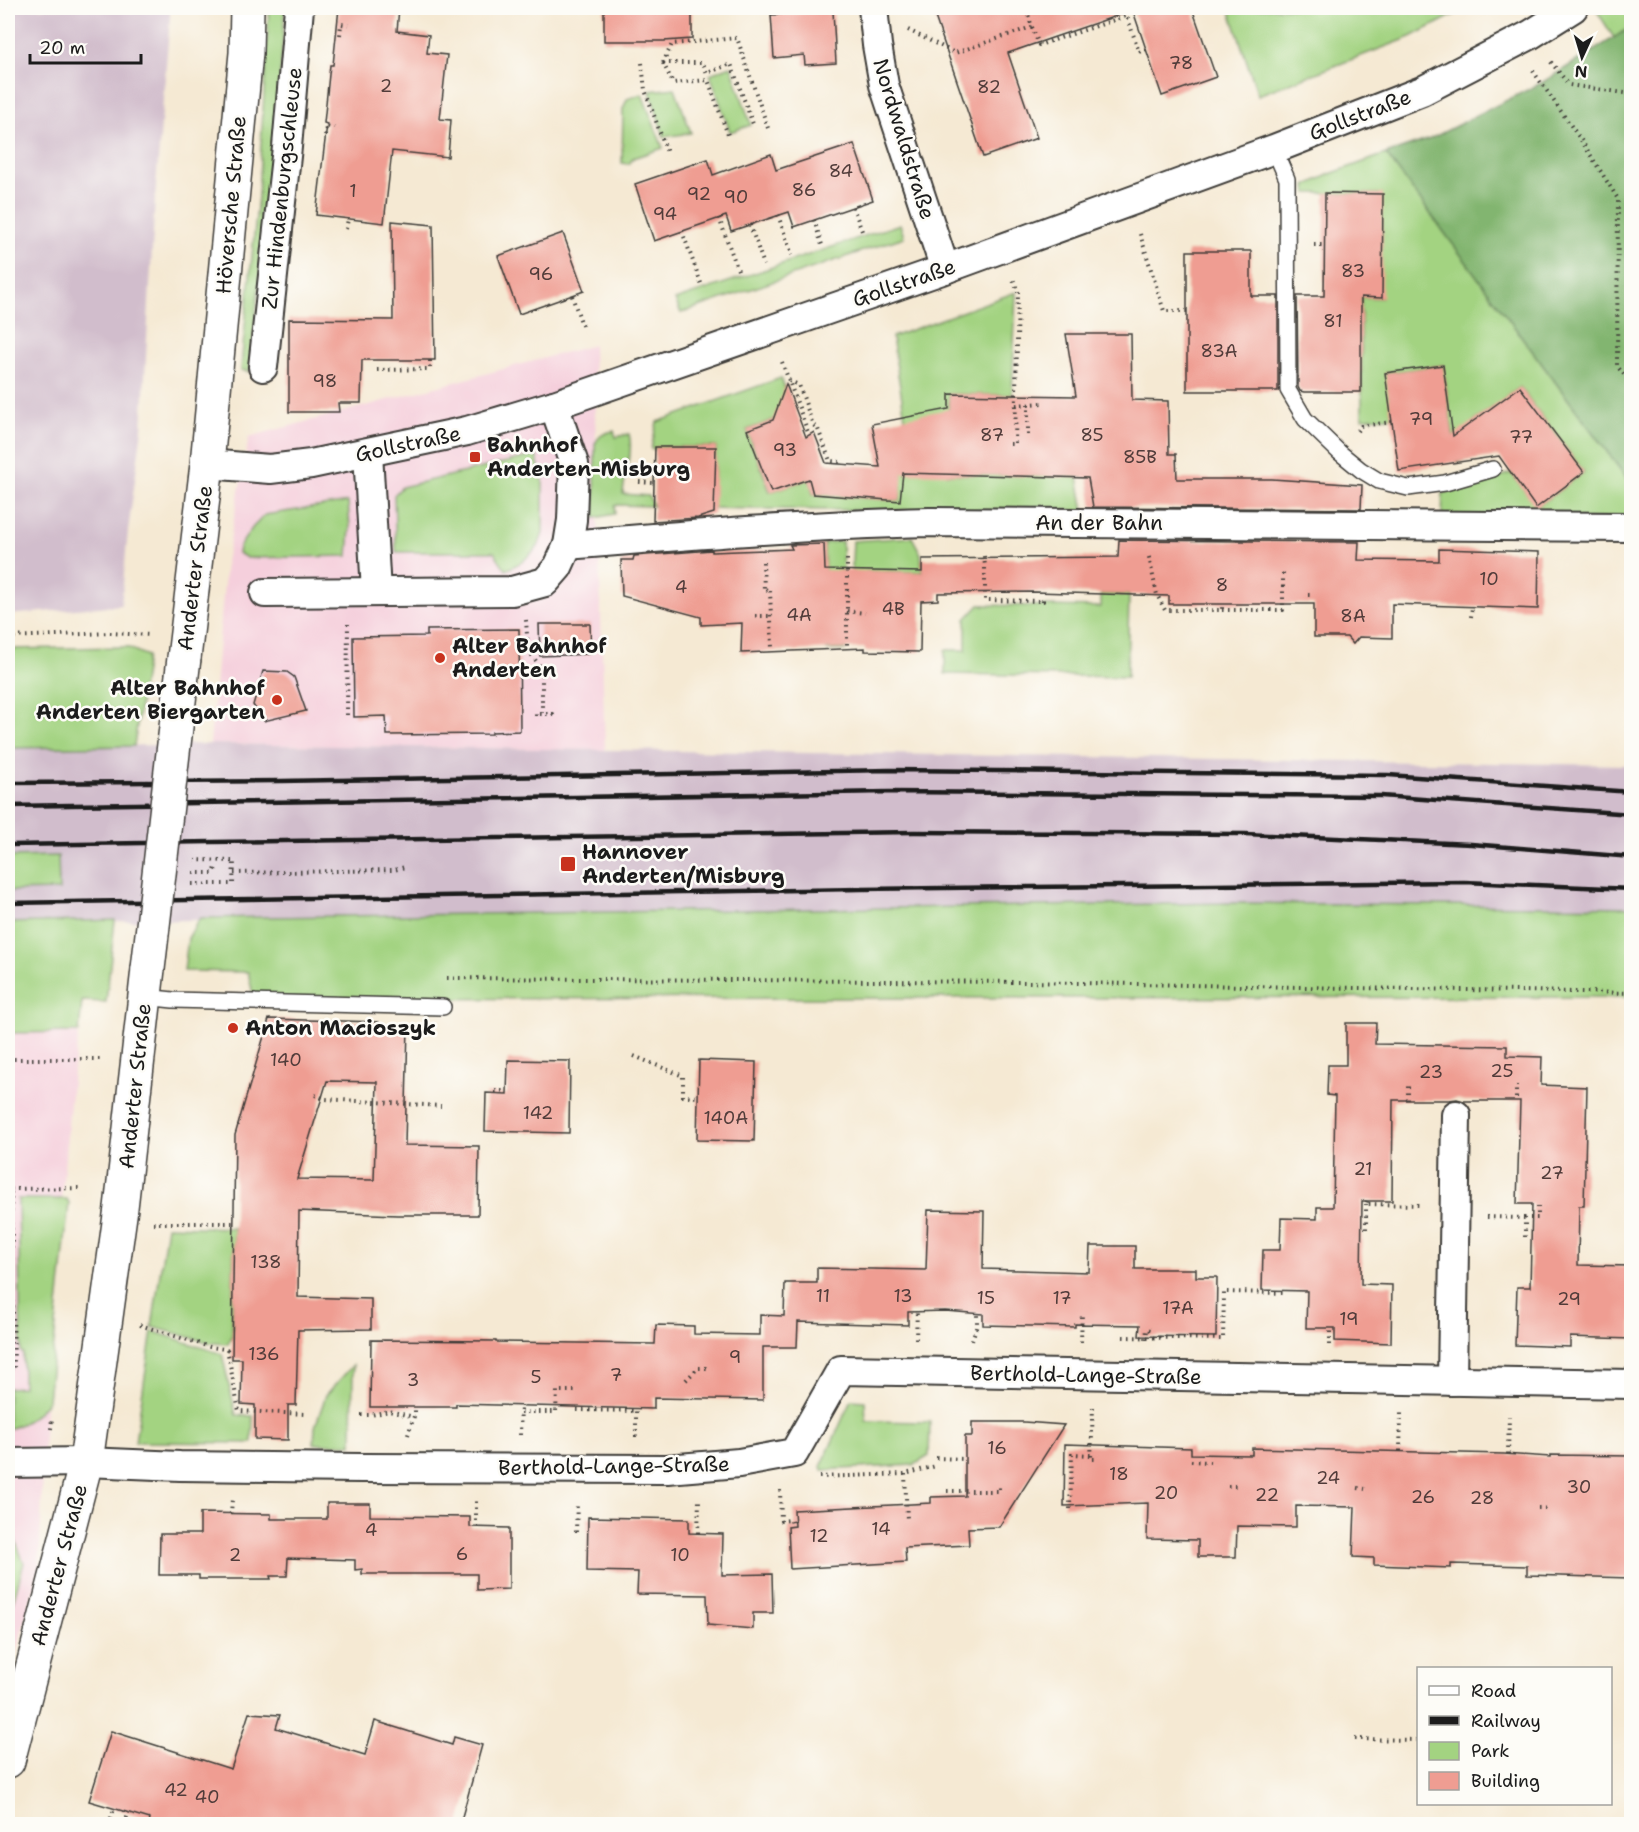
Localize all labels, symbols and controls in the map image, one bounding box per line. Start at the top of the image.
scale bar [30,27,141,65]
north arrow [1552,27,1612,87]
text: 20 m [39,36,85,60]
house number: 78 [1169,51,1193,75]
street label: Nordwaldstraße [866,55,942,223]
text: N [1574,61,1588,82]
street label: Zur Hindenburgschleuse [255,66,309,310]
house number: 2 [380,74,392,98]
house number: 82 [977,75,1001,99]
street label: Gollstraße [1305,83,1415,147]
street label: Höversche Straße [209,115,253,295]
house number: 84 [829,159,853,183]
house number: 86 [792,178,816,202]
house number: 1 [349,179,357,203]
house number: 92 [687,182,711,206]
house number: 90 [724,185,748,209]
house number: 94 [653,202,677,226]
street label: Gollstraße [849,252,959,314]
house number: 83 [1341,259,1365,283]
house number: 96 [529,262,553,286]
house number: 81 [1323,309,1343,333]
house number: 83A [1201,339,1237,363]
house number: 98 [313,369,337,393]
house number: 79 [1409,407,1433,431]
street label: Gollstraße [353,419,463,469]
house number: 87 [980,423,1004,447]
house number: 85 [1080,423,1104,447]
house number: 77 [1509,425,1533,449]
place label: Bahnhof Anderten-Misburg [487,431,690,483]
house number: 93 [773,438,797,462]
house number: 85B [1123,445,1157,469]
marker: Bahnhof Anderten-Misburg [468,450,482,464]
street label: Anderter Straße [171,484,219,652]
street label: An der Bahn [1035,509,1163,537]
house number: 10 [1479,567,1499,591]
house number: 8 [1216,573,1228,597]
house number: 4 [675,575,687,599]
house number: 4B [881,597,905,621]
house number: 4A [786,603,812,627]
house number: 8A [1340,604,1366,628]
place label: Alter Bahnhof Anderten [452,632,607,684]
marker: Alter Bahnhof Anderten [433,651,447,665]
place label: Alter Bahnhof Anderten Biergarten [36,674,266,726]
marker: Alter Bahnhof Anderten Biergarten [270,693,284,707]
place label: Hannover Anderten/Misburg [582,838,785,890]
marker: Hannover Anderten/Misburg [559,855,577,873]
street label: Anderter Straße [112,1002,158,1170]
place label: Anton Macioszyk [245,1014,436,1042]
marker: Anton Macioszyk [226,1021,240,1035]
house number: 140 [270,1048,302,1072]
house number: 25 [1490,1059,1514,1083]
house number: 23 [1419,1060,1443,1084]
house number: 142 [523,1101,553,1125]
house number: 140A [704,1106,748,1130]
house number: 21 [1353,1157,1373,1181]
house number: 27 [1540,1161,1564,1185]
house number: 138 [250,1250,282,1274]
house number: 11 [816,1284,830,1308]
house number: 13 [893,1284,913,1308]
house number: 15 [977,1286,995,1310]
house number: 17 [1052,1286,1072,1310]
house number: 29 [1557,1287,1581,1311]
house number: 17A [1162,1296,1194,1320]
house number: 19 [1339,1307,1359,1331]
house number: 136 [248,1342,280,1366]
house number: 9 [729,1345,741,1369]
street label: Berthold-Lange-Straße [970,1359,1202,1391]
house number: 7 [610,1363,622,1387]
house number: 5 [530,1365,542,1389]
house number: 3 [407,1368,419,1392]
house number: 16 [987,1436,1007,1460]
street label: Berthold-Lange-Straße [498,1450,730,1482]
house number: 18 [1109,1462,1129,1486]
house number: 24 [1316,1466,1340,1490]
house number: 30 [1567,1475,1591,1499]
street label: Anderter Straße [24,1481,94,1649]
house number: 20 [1154,1481,1178,1505]
house number: 22 [1255,1483,1279,1507]
house number: 26 [1411,1485,1435,1509]
house number: 28 [1470,1486,1494,1510]
house number: 14 [871,1517,891,1541]
house number: 4 [365,1518,377,1542]
house number: 12 [809,1524,829,1548]
house number: 6 [456,1542,468,1566]
house number: 2 [229,1543,241,1567]
house number: 10 [670,1543,690,1567]
legend [1417,1667,1612,1805]
text: Road [1471,1679,1516,1703]
text: Railway [1471,1709,1541,1733]
text: Park [1471,1739,1510,1763]
text: Building [1471,1769,1540,1793]
house number: 42 [164,1778,188,1802]
house number: 40 [194,1785,220,1809]

